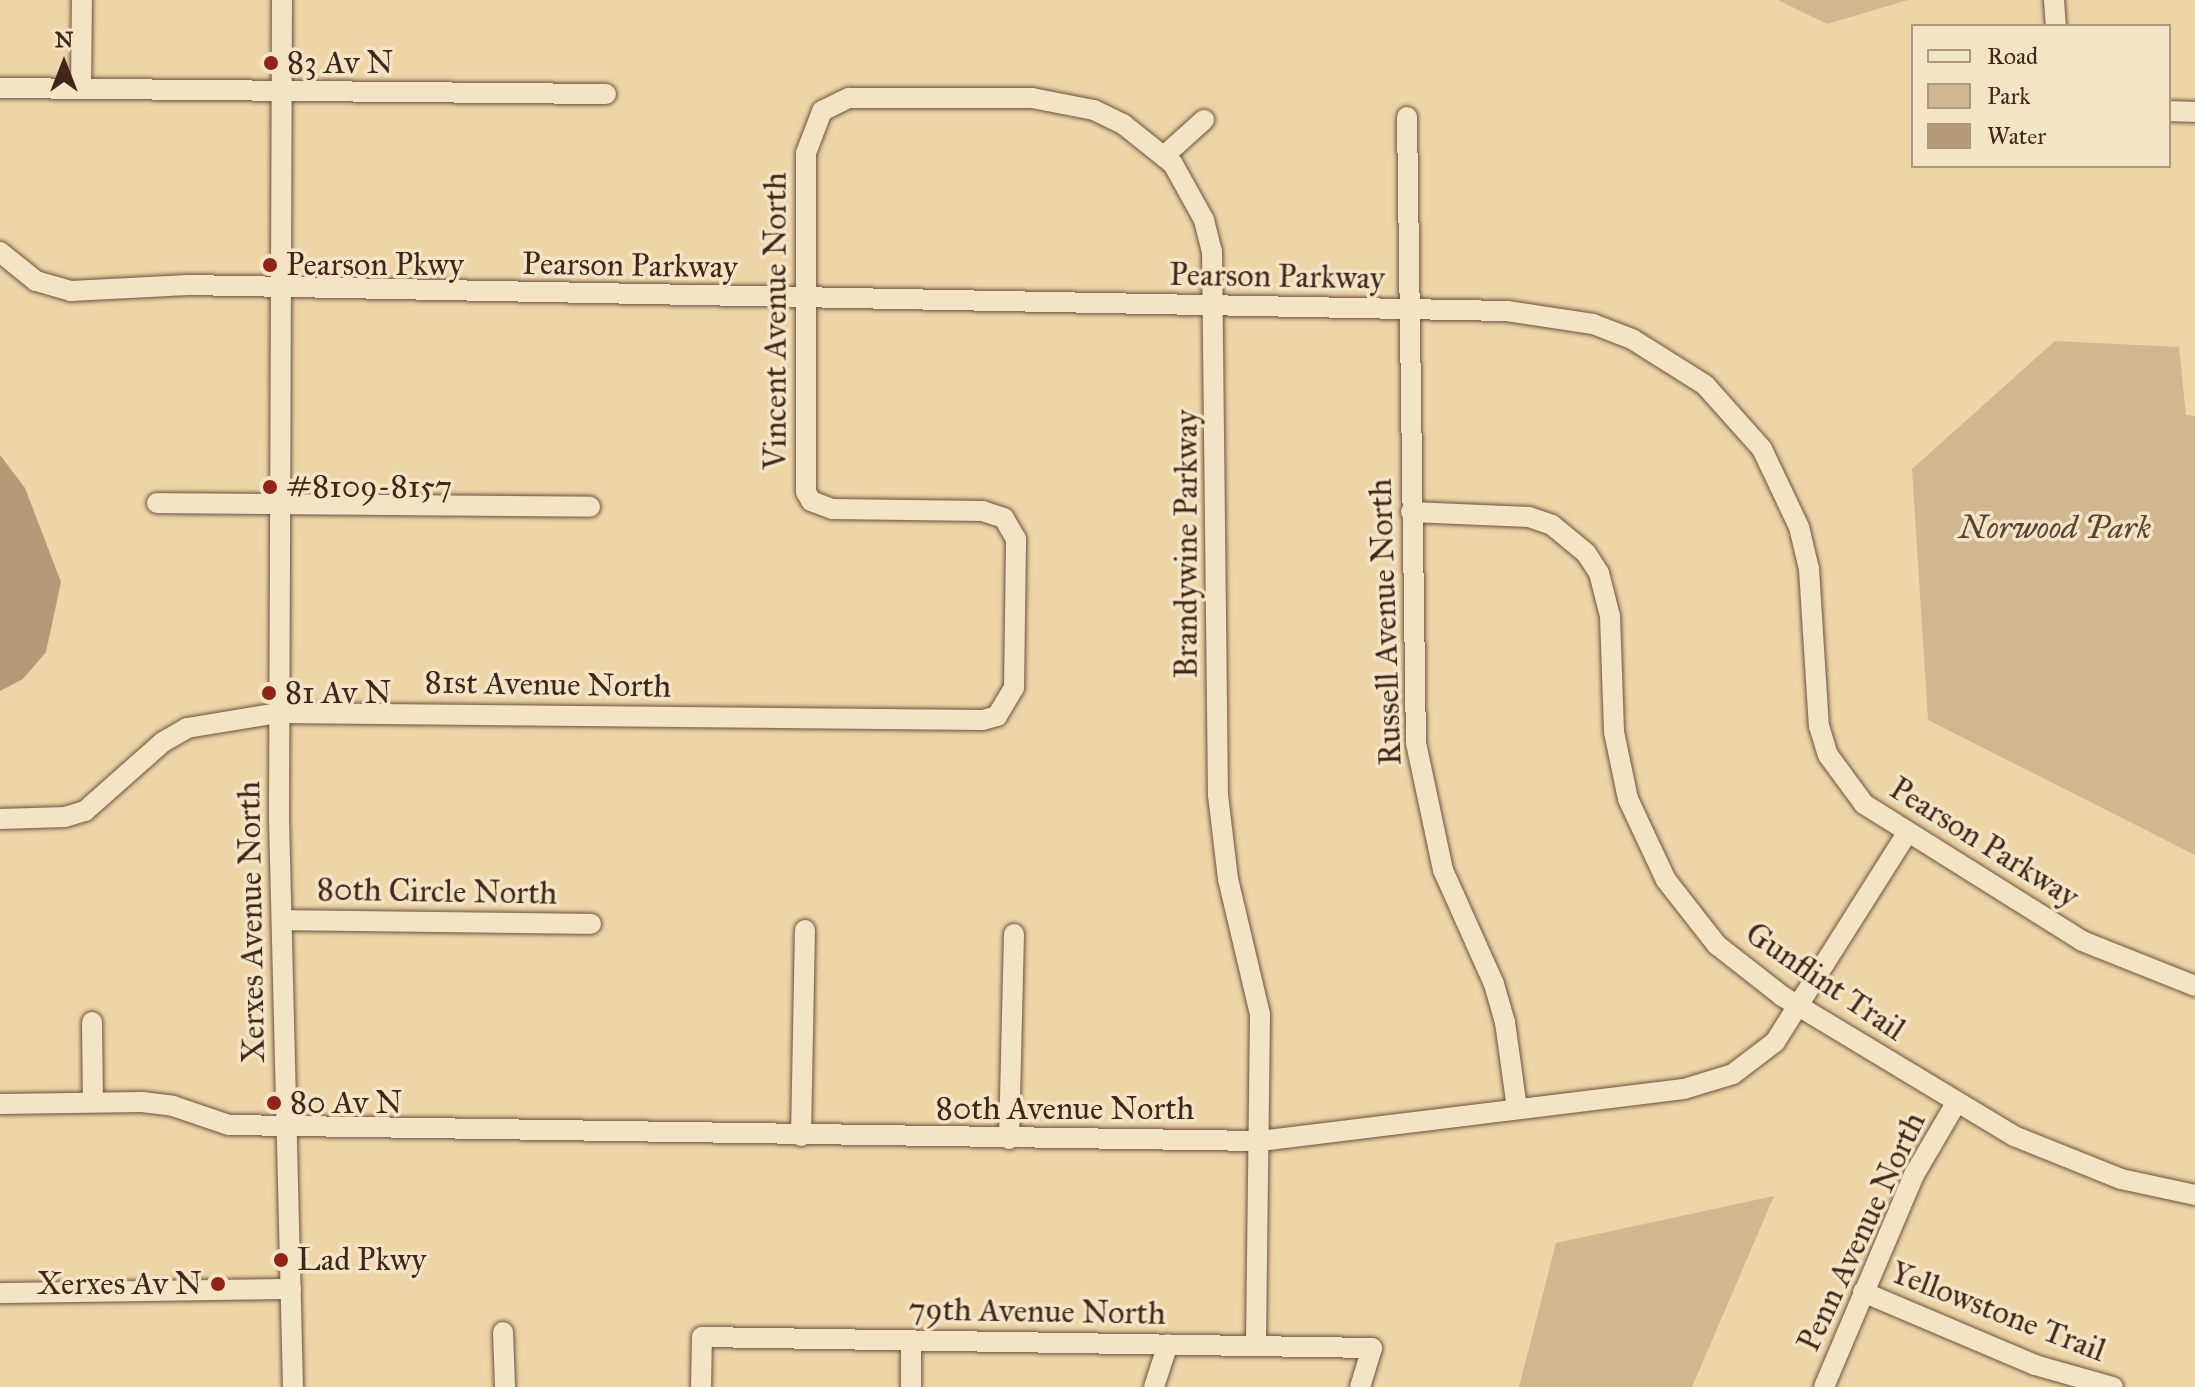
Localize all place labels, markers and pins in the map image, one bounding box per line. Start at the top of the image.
place label: 83 Av N [287,44,393,82]
marker: 83 Av N [262,54,280,72]
place label: Pearson Pkwy [286,246,464,284]
marker: Pearson Pkwy [261,256,279,274]
place label: #8109-8157 [286,468,452,506]
marker: #8109-8157 [261,478,279,496]
place label: 81 Av N [285,674,391,712]
marker: 81 Av N [260,684,278,702]
place label: 80 Av N [290,1084,402,1122]
marker: 80 Av N [265,1094,283,1112]
place label: Lad Pkwy [297,1241,426,1279]
marker: Lad Pkwy [272,1251,290,1269]
place label: Xerxes Av N [37,1265,202,1303]
marker: Xerxes Av N [209,1275,227,1293]

